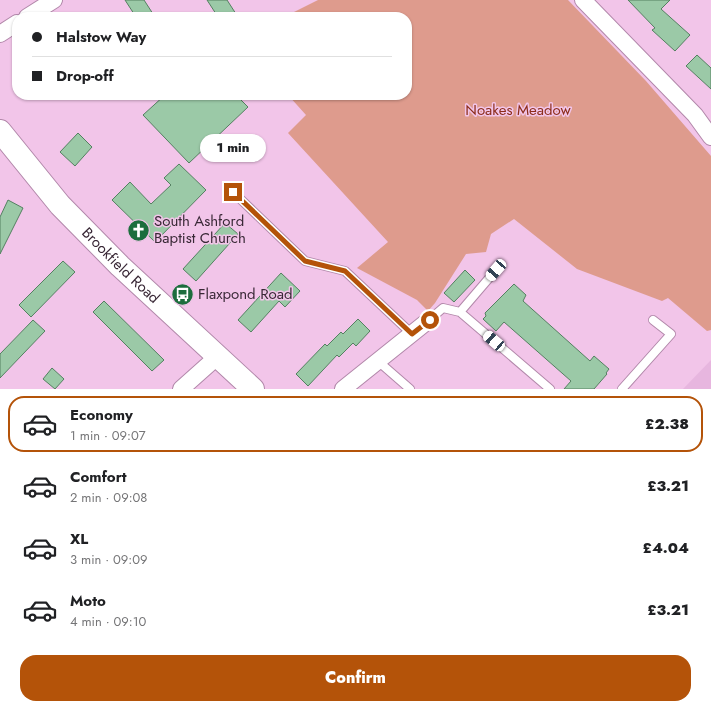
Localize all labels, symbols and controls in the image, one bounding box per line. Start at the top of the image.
text: Halstow Way [56,26,146,48]
text: Drop-off [56,65,114,87]
park label: Noakes Meadow [465,99,572,121]
callout: 1 min [200,134,266,162]
text: 1 min [217,138,249,157]
route end [224,183,242,201]
place label: South Ashford Baptist Church [154,210,246,249]
church icon: South Ashford Baptist Church [126,217,152,243]
street label: Brookfield Road [77,222,165,309]
car [484,257,508,283]
bus stop icon: Flaxpond Road [169,281,195,307]
place label: Flaxpond Road [198,283,293,305]
route start [421,311,439,329]
car [481,329,507,353]
text: Economy [70,404,133,426]
icon: car [22,406,58,442]
text: £2.38 [645,413,689,435]
text: 1 min · 09:07 [70,426,146,445]
text: Comfort [70,466,127,488]
icon: car [22,468,58,504]
text: £3.21 [647,475,689,497]
text: 2 min · 09:08 [70,488,147,507]
text: XL [70,528,88,550]
icon: car [22,530,58,566]
text: £4.04 [643,537,689,559]
text: 3 min · 09:09 [70,550,148,569]
text: Moto [70,590,106,612]
icon: car [22,592,58,628]
text: £3.21 [647,599,689,621]
text: 4 min · 09:10 [70,612,146,631]
button: Confirm [20,655,691,701]

